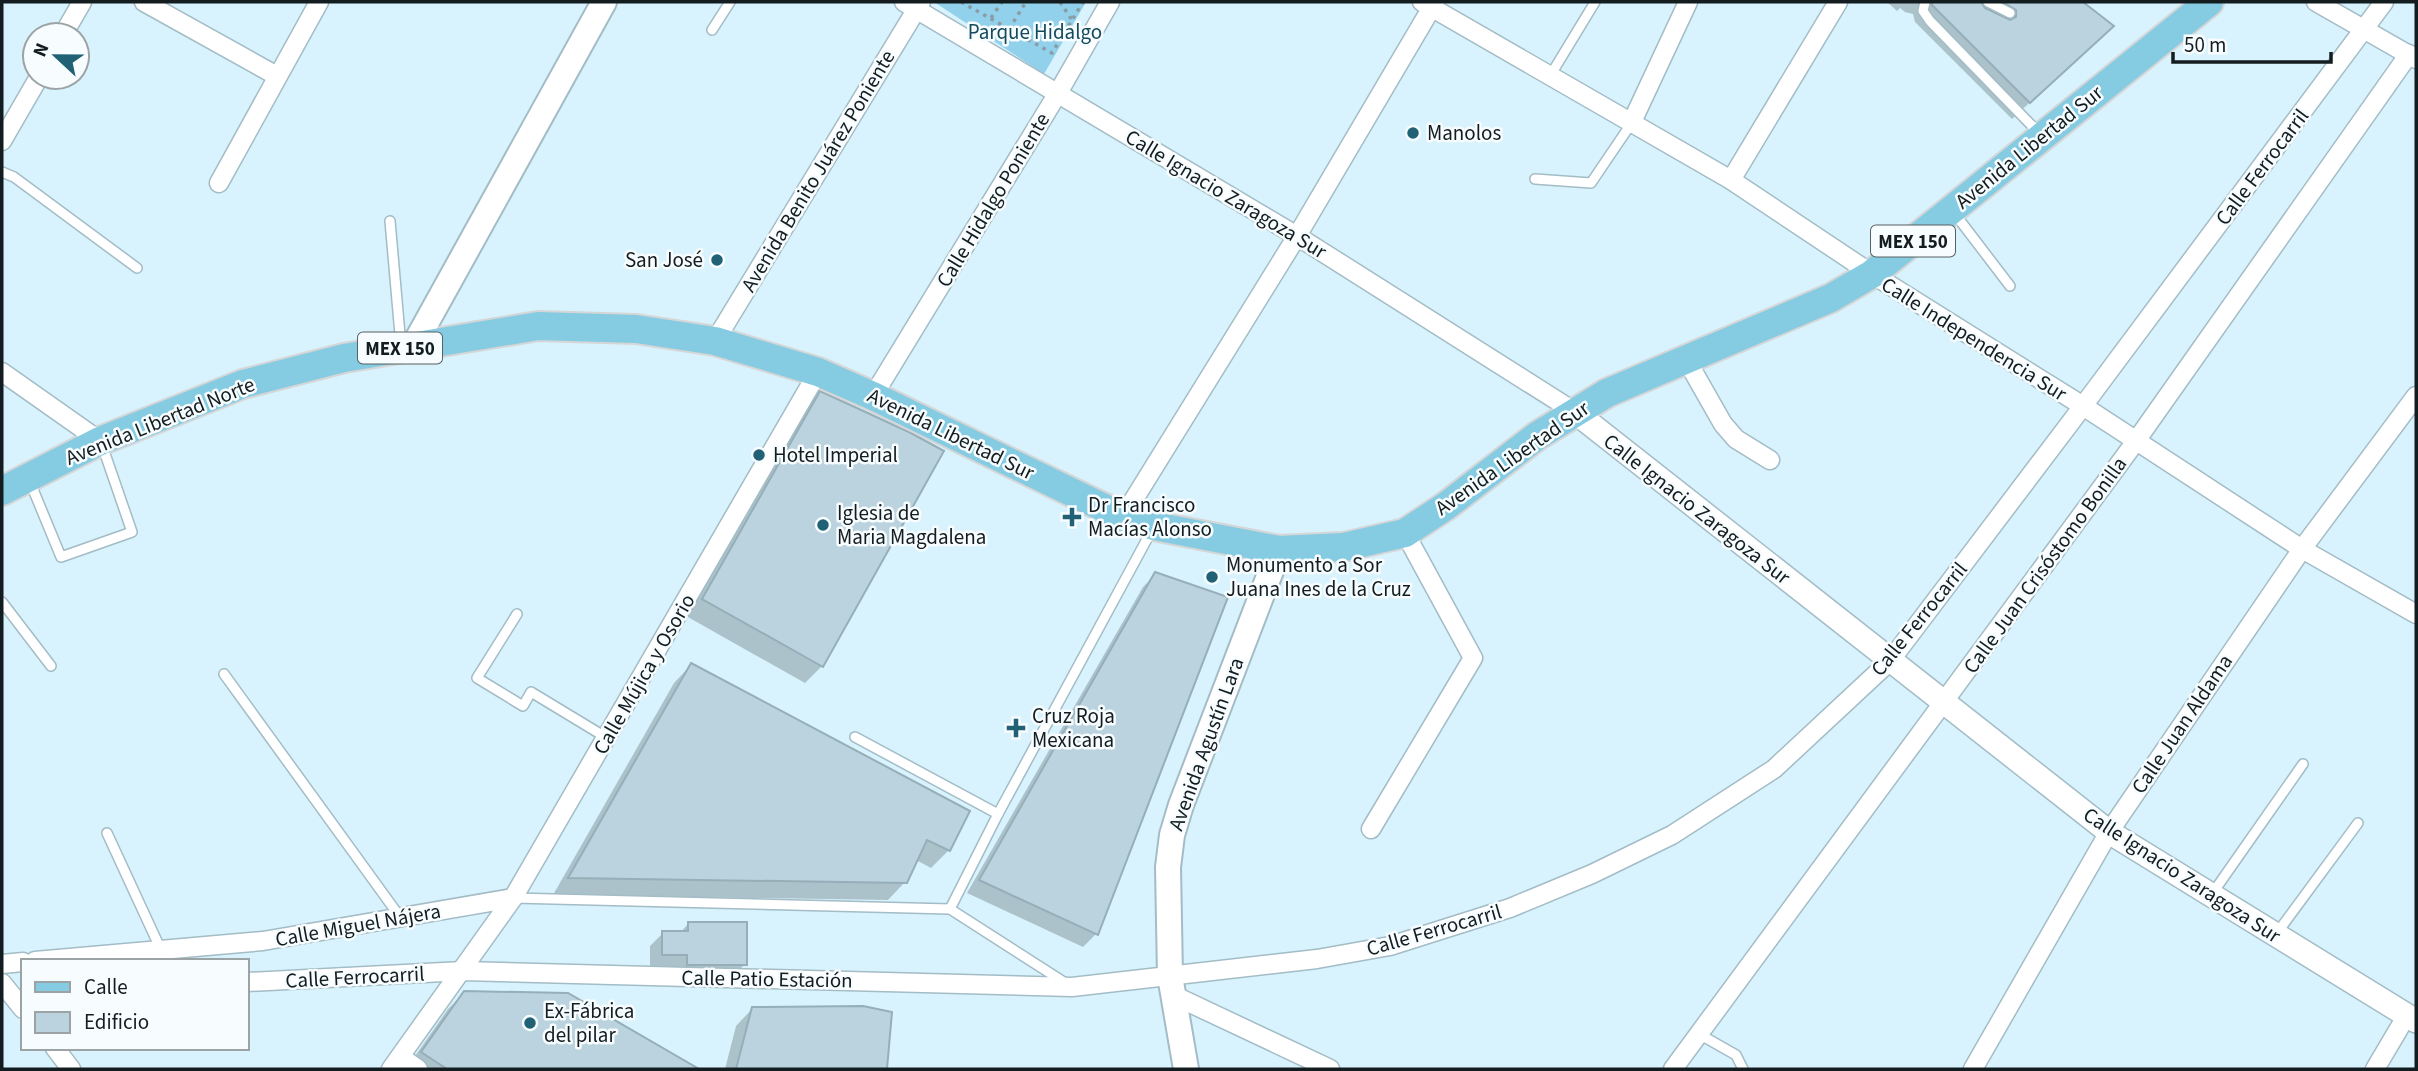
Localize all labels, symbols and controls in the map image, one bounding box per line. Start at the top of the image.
park label: Parque Hidalgo [968,17,1102,47]
north arrow [21,21,91,91]
scale bar [2173,21,2330,65]
text: 50 m [2184,30,2226,60]
text: N [27,39,57,61]
street label: Avenida Benito Juárez Poniente [734,44,902,298]
street label: Avenida Libertad Sur [1949,78,2110,216]
street label: Calle Ferrocarril [2208,102,2316,232]
street label: Calle Hidalgo Poniente [929,107,1057,293]
place label: Manolos [1427,118,1501,148]
street label: Calle Ignacio Zaragoza Sur [1120,122,1333,266]
marker: Manolos [1405,125,1421,141]
road number: MEX 150 [1871,226,1955,256]
place label: San José [625,245,703,275]
marker: San José [709,252,725,268]
street label: Calle Independencia Sur [1875,270,2073,409]
road number: MEX 150 [358,332,442,364]
street label: Avenida Libertad Norte [61,369,259,473]
street label: Avenida Libertad Sur [863,381,1040,488]
street label: Avenida Libertad Sur [1429,393,1596,523]
street label: Calle Ignacio Zaragoza Sur [1597,426,1797,592]
place label: Hotel Imperial [773,440,898,470]
marker: Hotel Imperial [751,447,767,463]
street label: Calle Juan Crisóstomo Bonilla [1956,450,2134,680]
place label: Dr Francisco Macías Alonso [1088,490,1212,544]
place label: Iglesia de Maria Magdalena [837,498,986,552]
marker: Dr Francisco Macías Alonso [1062,507,1082,527]
marker: Iglesia de Maria Magdalena [815,517,831,533]
place label: Monumento a Sor Juana Ines de la Cruz [1226,550,1411,604]
street label: Calle Ferrocarril [1864,555,1974,683]
marker: Monumento a Sor Juana Ines de la Cruz [1204,569,1220,585]
street label: Calle Mújica y Osorio [586,588,702,760]
street label: Calle Juan Aldama [2124,648,2240,800]
street label: Avenida Agustín Lara [1161,653,1251,835]
place label: Cruz Roja Mexicana [1032,701,1115,755]
marker: Cruz Roja Mexicana [1006,718,1026,738]
street label: Calle Ignacio Zaragoza Sur [2077,800,2287,951]
street label: Calle Miguel Nájera [273,896,443,954]
street label: Calle Ferrocarril [1363,896,1505,964]
street label: Calle Ferrocarril [285,958,425,996]
legend [21,959,248,1050]
street label: Calle Patio Estación [681,963,853,995]
text: Calle [84,972,128,1002]
place label: Ex-Fábrica del pilar [544,996,634,1050]
text: Edificio [84,1007,149,1037]
marker: Ex-Fábrica del pilar [522,1015,538,1031]

